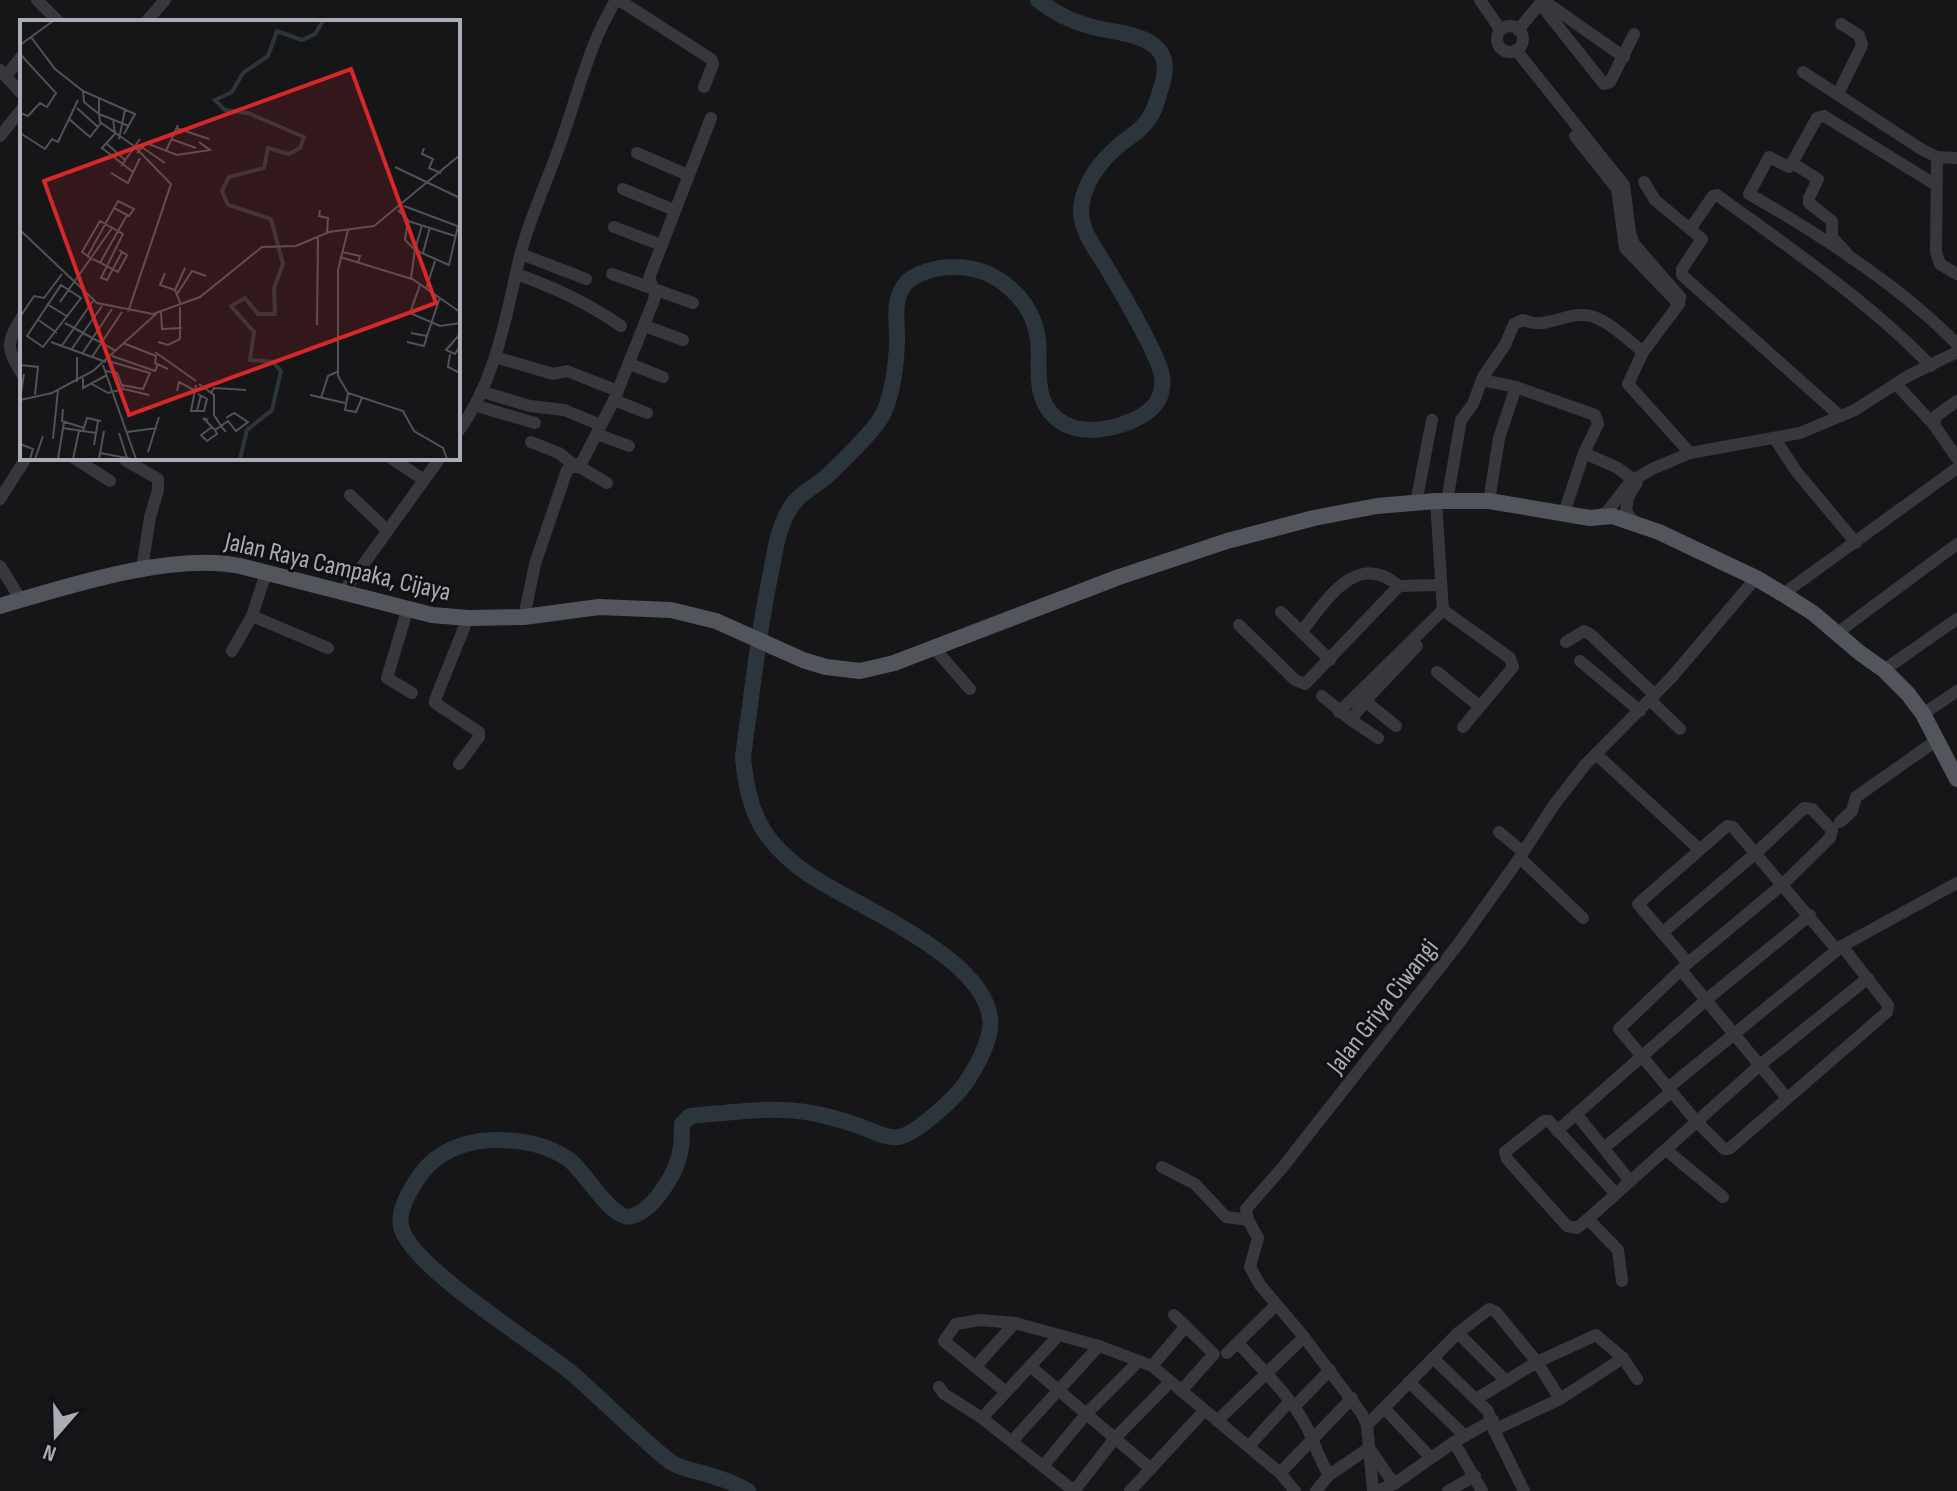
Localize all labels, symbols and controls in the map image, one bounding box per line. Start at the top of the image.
inset map [20,20,460,460]
street label: Jalan Raya Campaka, Cijaya [221,526,454,609]
street label: Jalan Griya Ciwangi [1320,933,1445,1081]
north arrow [16,1395,96,1475]
text: N [40,1438,60,1467]

